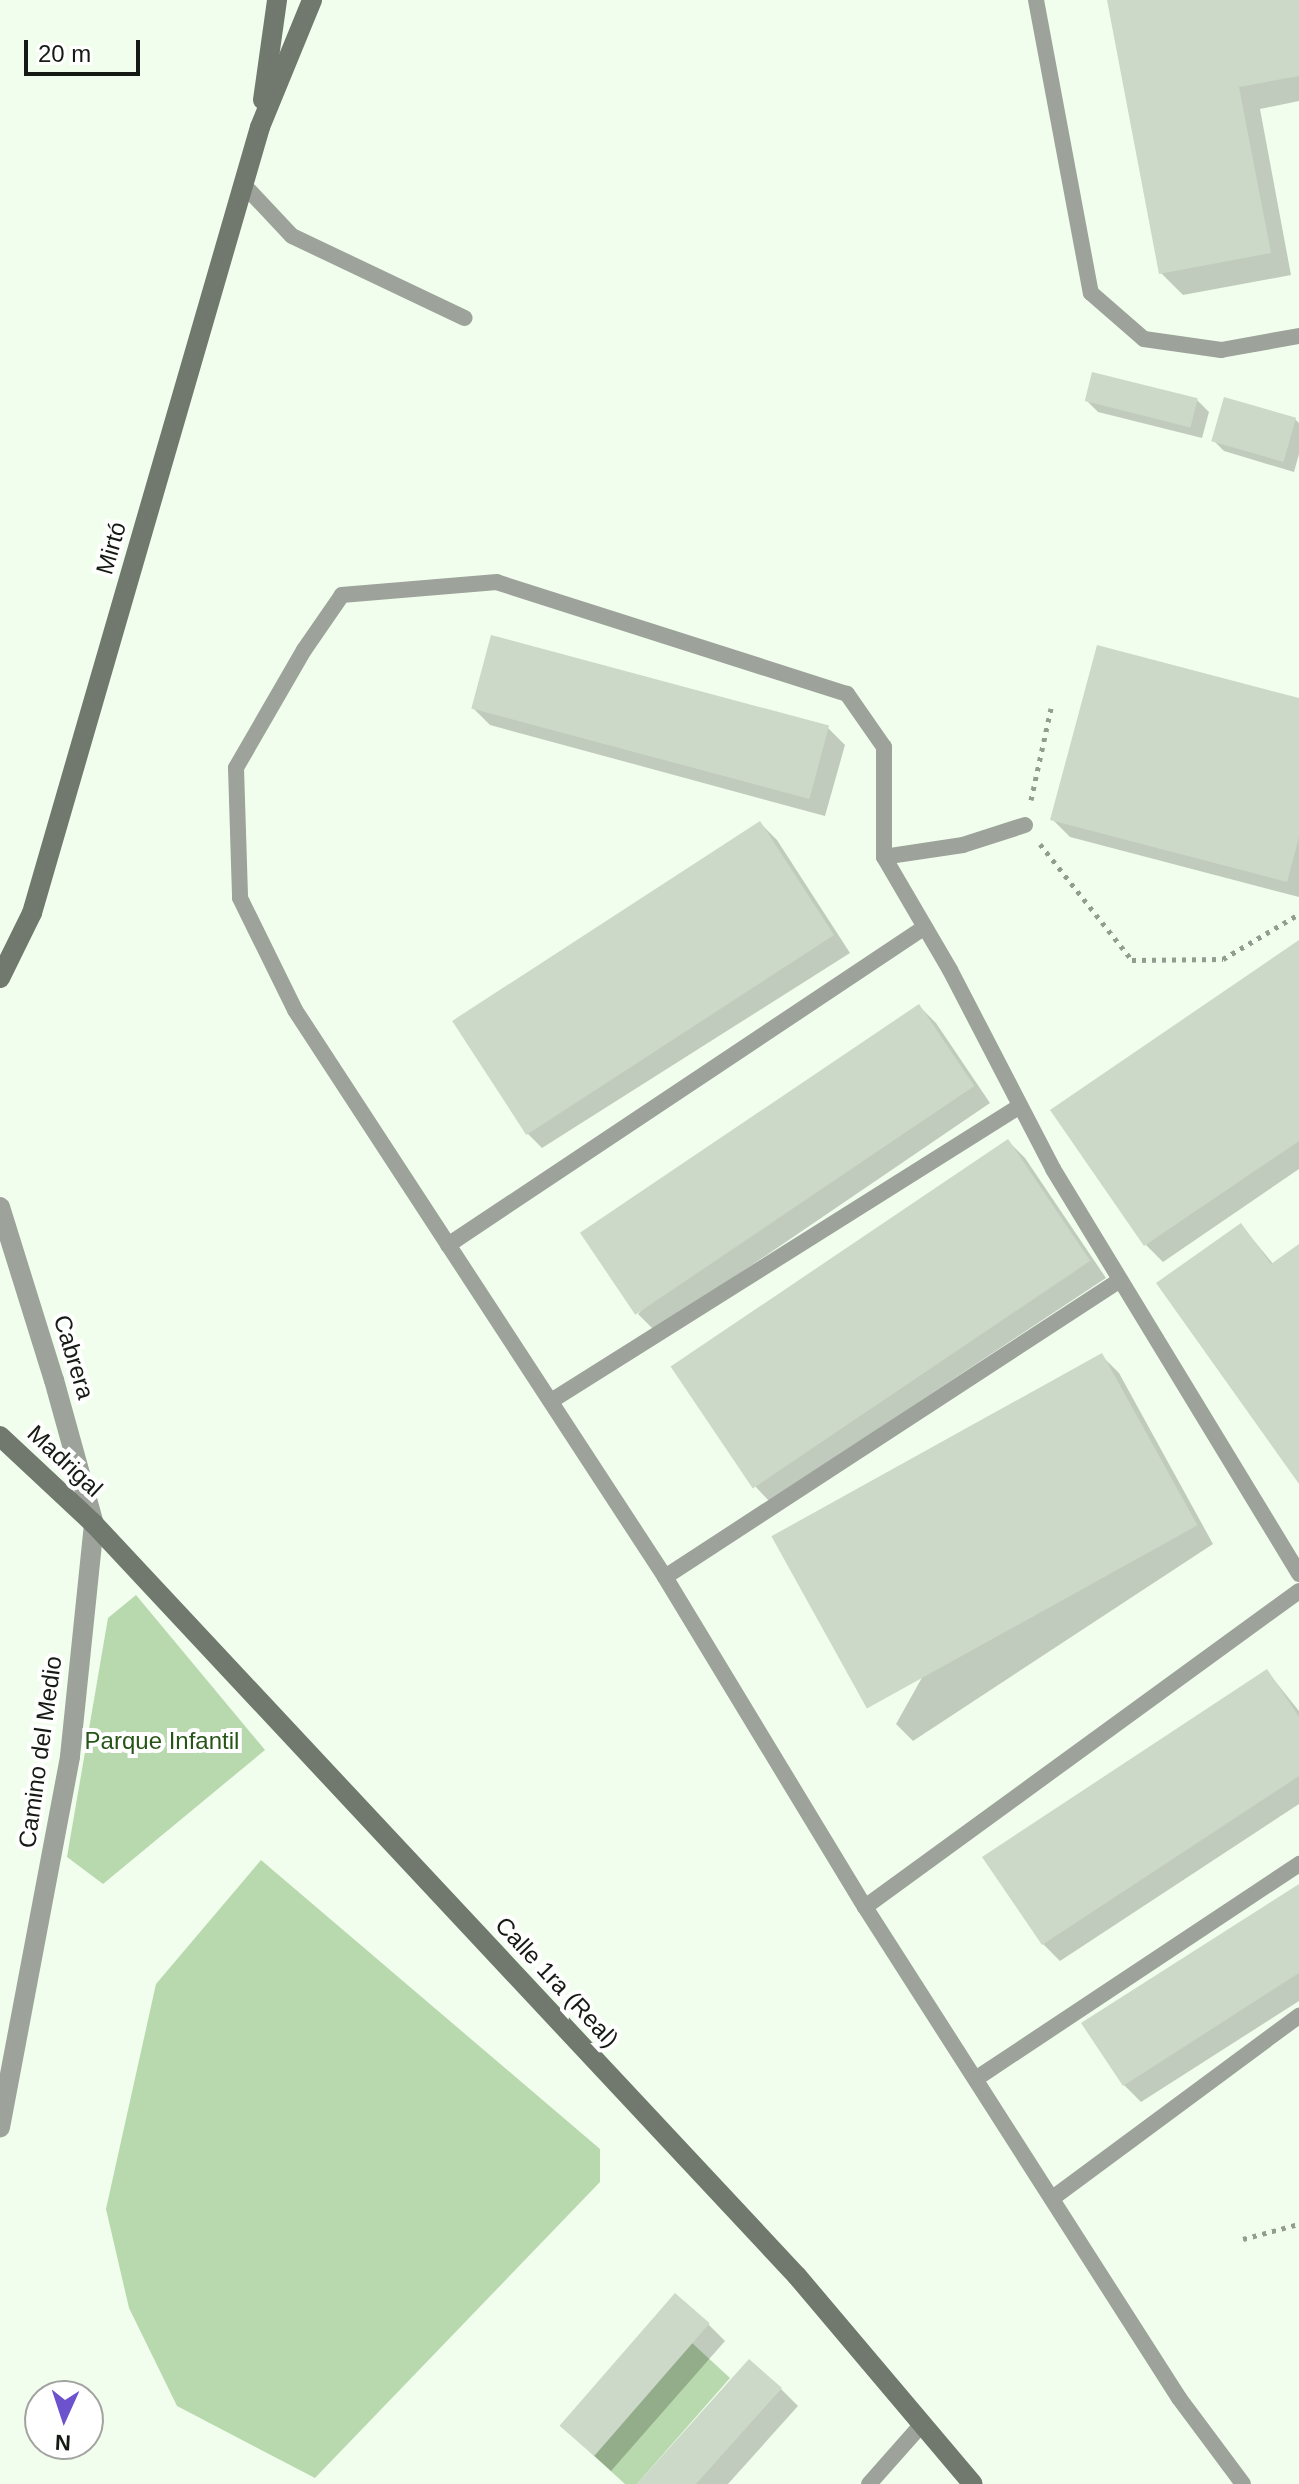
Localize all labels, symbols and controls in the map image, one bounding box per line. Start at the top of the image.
scale bar [28,24,144,74]
text: 20 m [38,40,91,67]
street label: Mirtó [90,518,132,578]
street label: Cabrera [48,1311,100,1403]
street label: Madrigal [22,1419,108,1503]
street label: Camino del Medio [12,1654,68,1850]
park label: Parque Infantil [85,1727,239,1755]
street label: Calle 1ra (Real) [489,1911,625,2053]
north arrow [24,2380,104,2460]
text: N [54,2430,71,2455]

